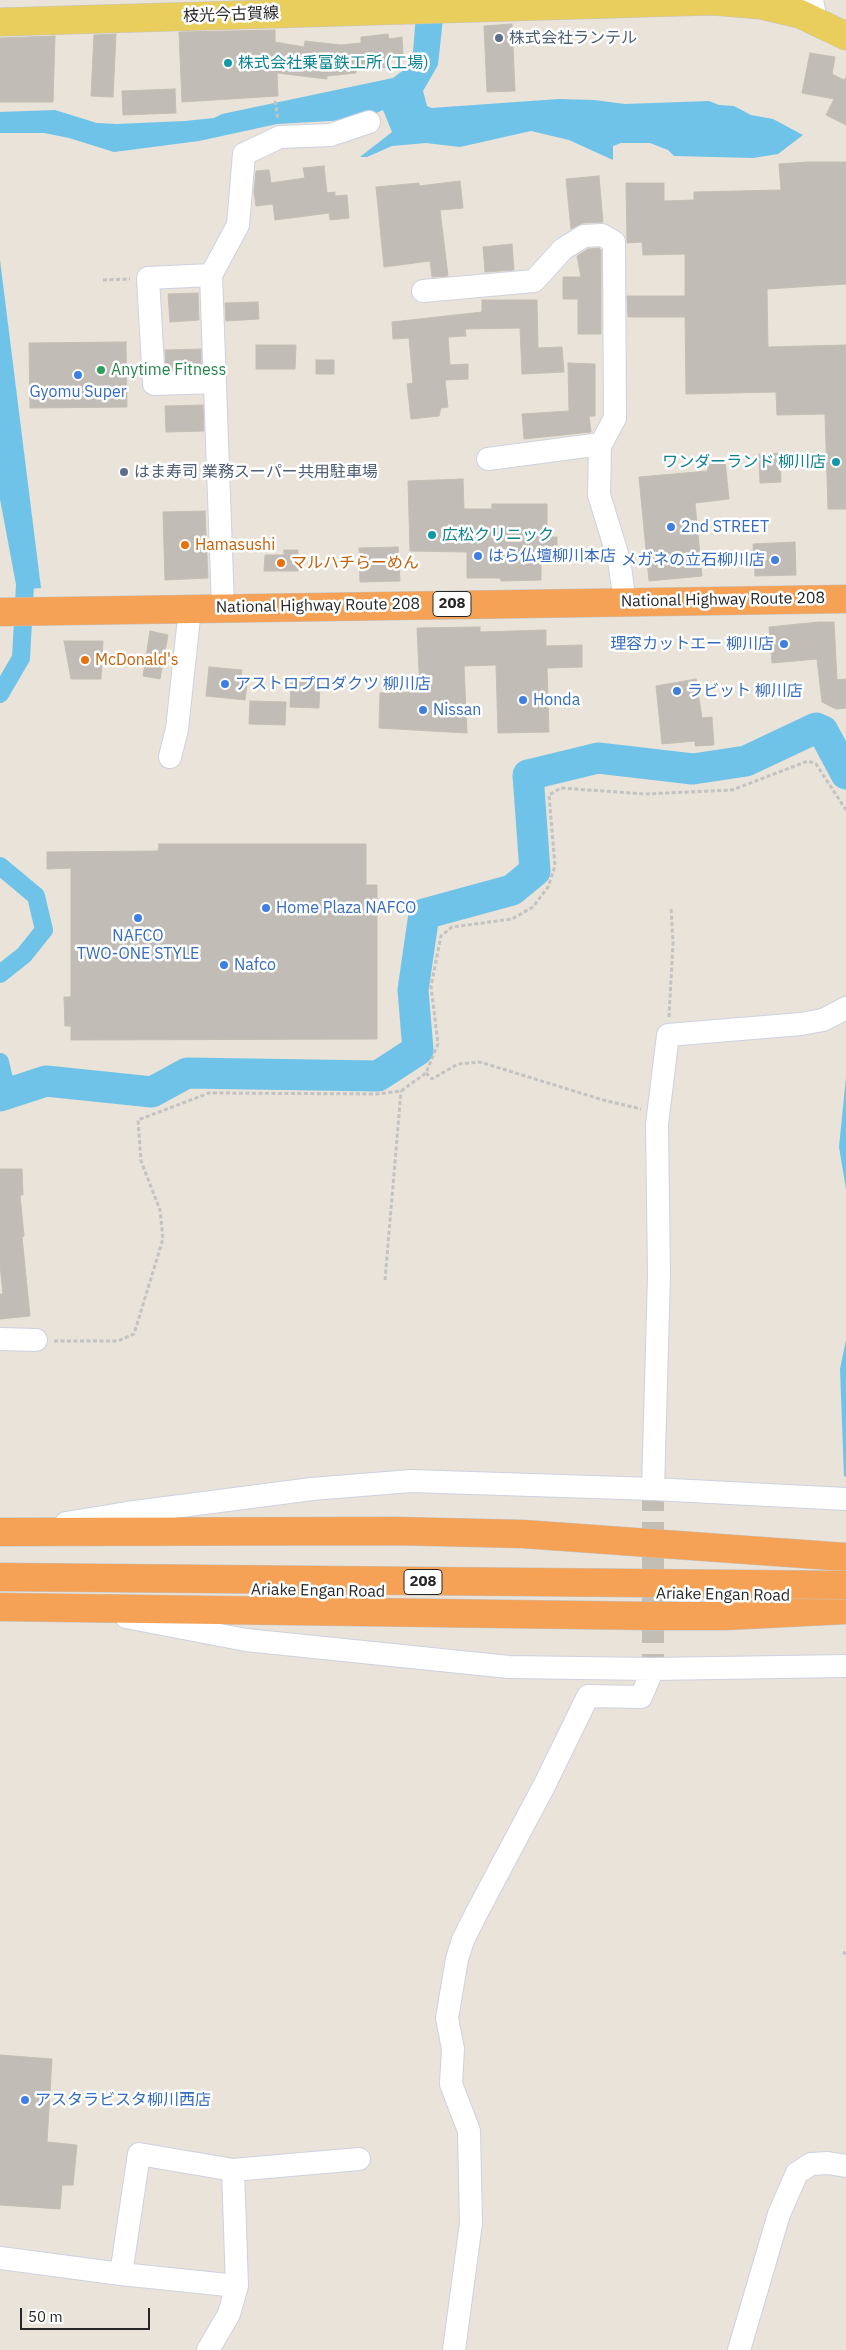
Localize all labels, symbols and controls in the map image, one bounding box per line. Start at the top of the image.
street label: 枝光今古賀線 [183,4,279,26]
place label: 株式会社ランテル [509,28,637,48]
marker: 株式会社ランテル [493,32,505,44]
place label: 株式会社乗富鉄工所 (工場) [238,53,428,73]
marker: 株式会社乗富鉄工所 (工場) [222,57,234,69]
place label: Anytime Fitness [111,360,226,380]
marker: Anytime Fitness [95,364,107,376]
marker: Gyomu Super [72,369,84,381]
place label: Gyomu Super [29,382,127,402]
place label: ワンダーランド 柳川店 [662,452,826,472]
marker: ワンダーランド 柳川店 [830,456,842,468]
place label: はま寿司 業務スーパー共用駐車場 [134,462,378,482]
marker: はま寿司 業務スーパー共用駐車場 [118,466,130,478]
place label: 2nd STREET [681,517,769,537]
marker: 2nd STREET [665,521,677,533]
place label: 広松クリニック [442,525,554,545]
marker: 広松クリニック [426,529,438,541]
place label: Hamasushi [195,535,275,555]
marker: Hamasushi [179,539,191,551]
place label: はら仏壇柳川本店 [488,546,616,566]
marker: はら仏壇柳川本店 [472,550,484,562]
place label: メガネの立石柳川店 [621,550,765,570]
place label: マルハチらーめん [291,553,419,573]
marker: メガネの立石柳川店 [769,554,781,566]
marker: マルハチらーめん [275,557,287,569]
street label: National Highway Route 208 [621,589,825,611]
road number: 208 [433,592,471,616]
street label: National Highway Route 208 [216,595,420,617]
place label: 理容カットエー 柳川店 [610,634,774,654]
marker: 理容カットエー 柳川店 [778,638,790,650]
place label: McDonald's [95,650,179,670]
marker: McDonald's [79,654,91,666]
place label: アストロプロダクツ 柳川店 [235,674,431,694]
marker: アストロプロダクツ 柳川店 [219,678,231,690]
place label: ラビット 柳川店 [687,681,803,701]
marker: ラビット 柳川店 [671,685,683,697]
place label: Honda [533,690,580,710]
marker: Honda [517,694,529,706]
place label: Nissan [433,700,481,720]
marker: Nissan [417,704,429,716]
place label: Home Plaza NAFCO [276,898,416,918]
marker: Home Plaza NAFCO [260,902,272,914]
marker: NAFCO TWO-ONE STYLE [132,912,144,924]
place label: NAFCO TWO-ONE STYLE [77,926,199,964]
place label: Nafco [234,955,276,975]
marker: Nafco [218,959,230,971]
road number: 208 [404,1570,442,1594]
street label: Ariake Engan Road [251,1580,385,1602]
street label: Ariake Engan Road [656,1584,790,1606]
place label: アスタラビスタ柳川西店 [35,2090,211,2110]
marker: アスタラビスタ柳川西店 [19,2094,31,2106]
scale bar [22,2298,152,2330]
text: 50 m [28,2307,63,2326]

